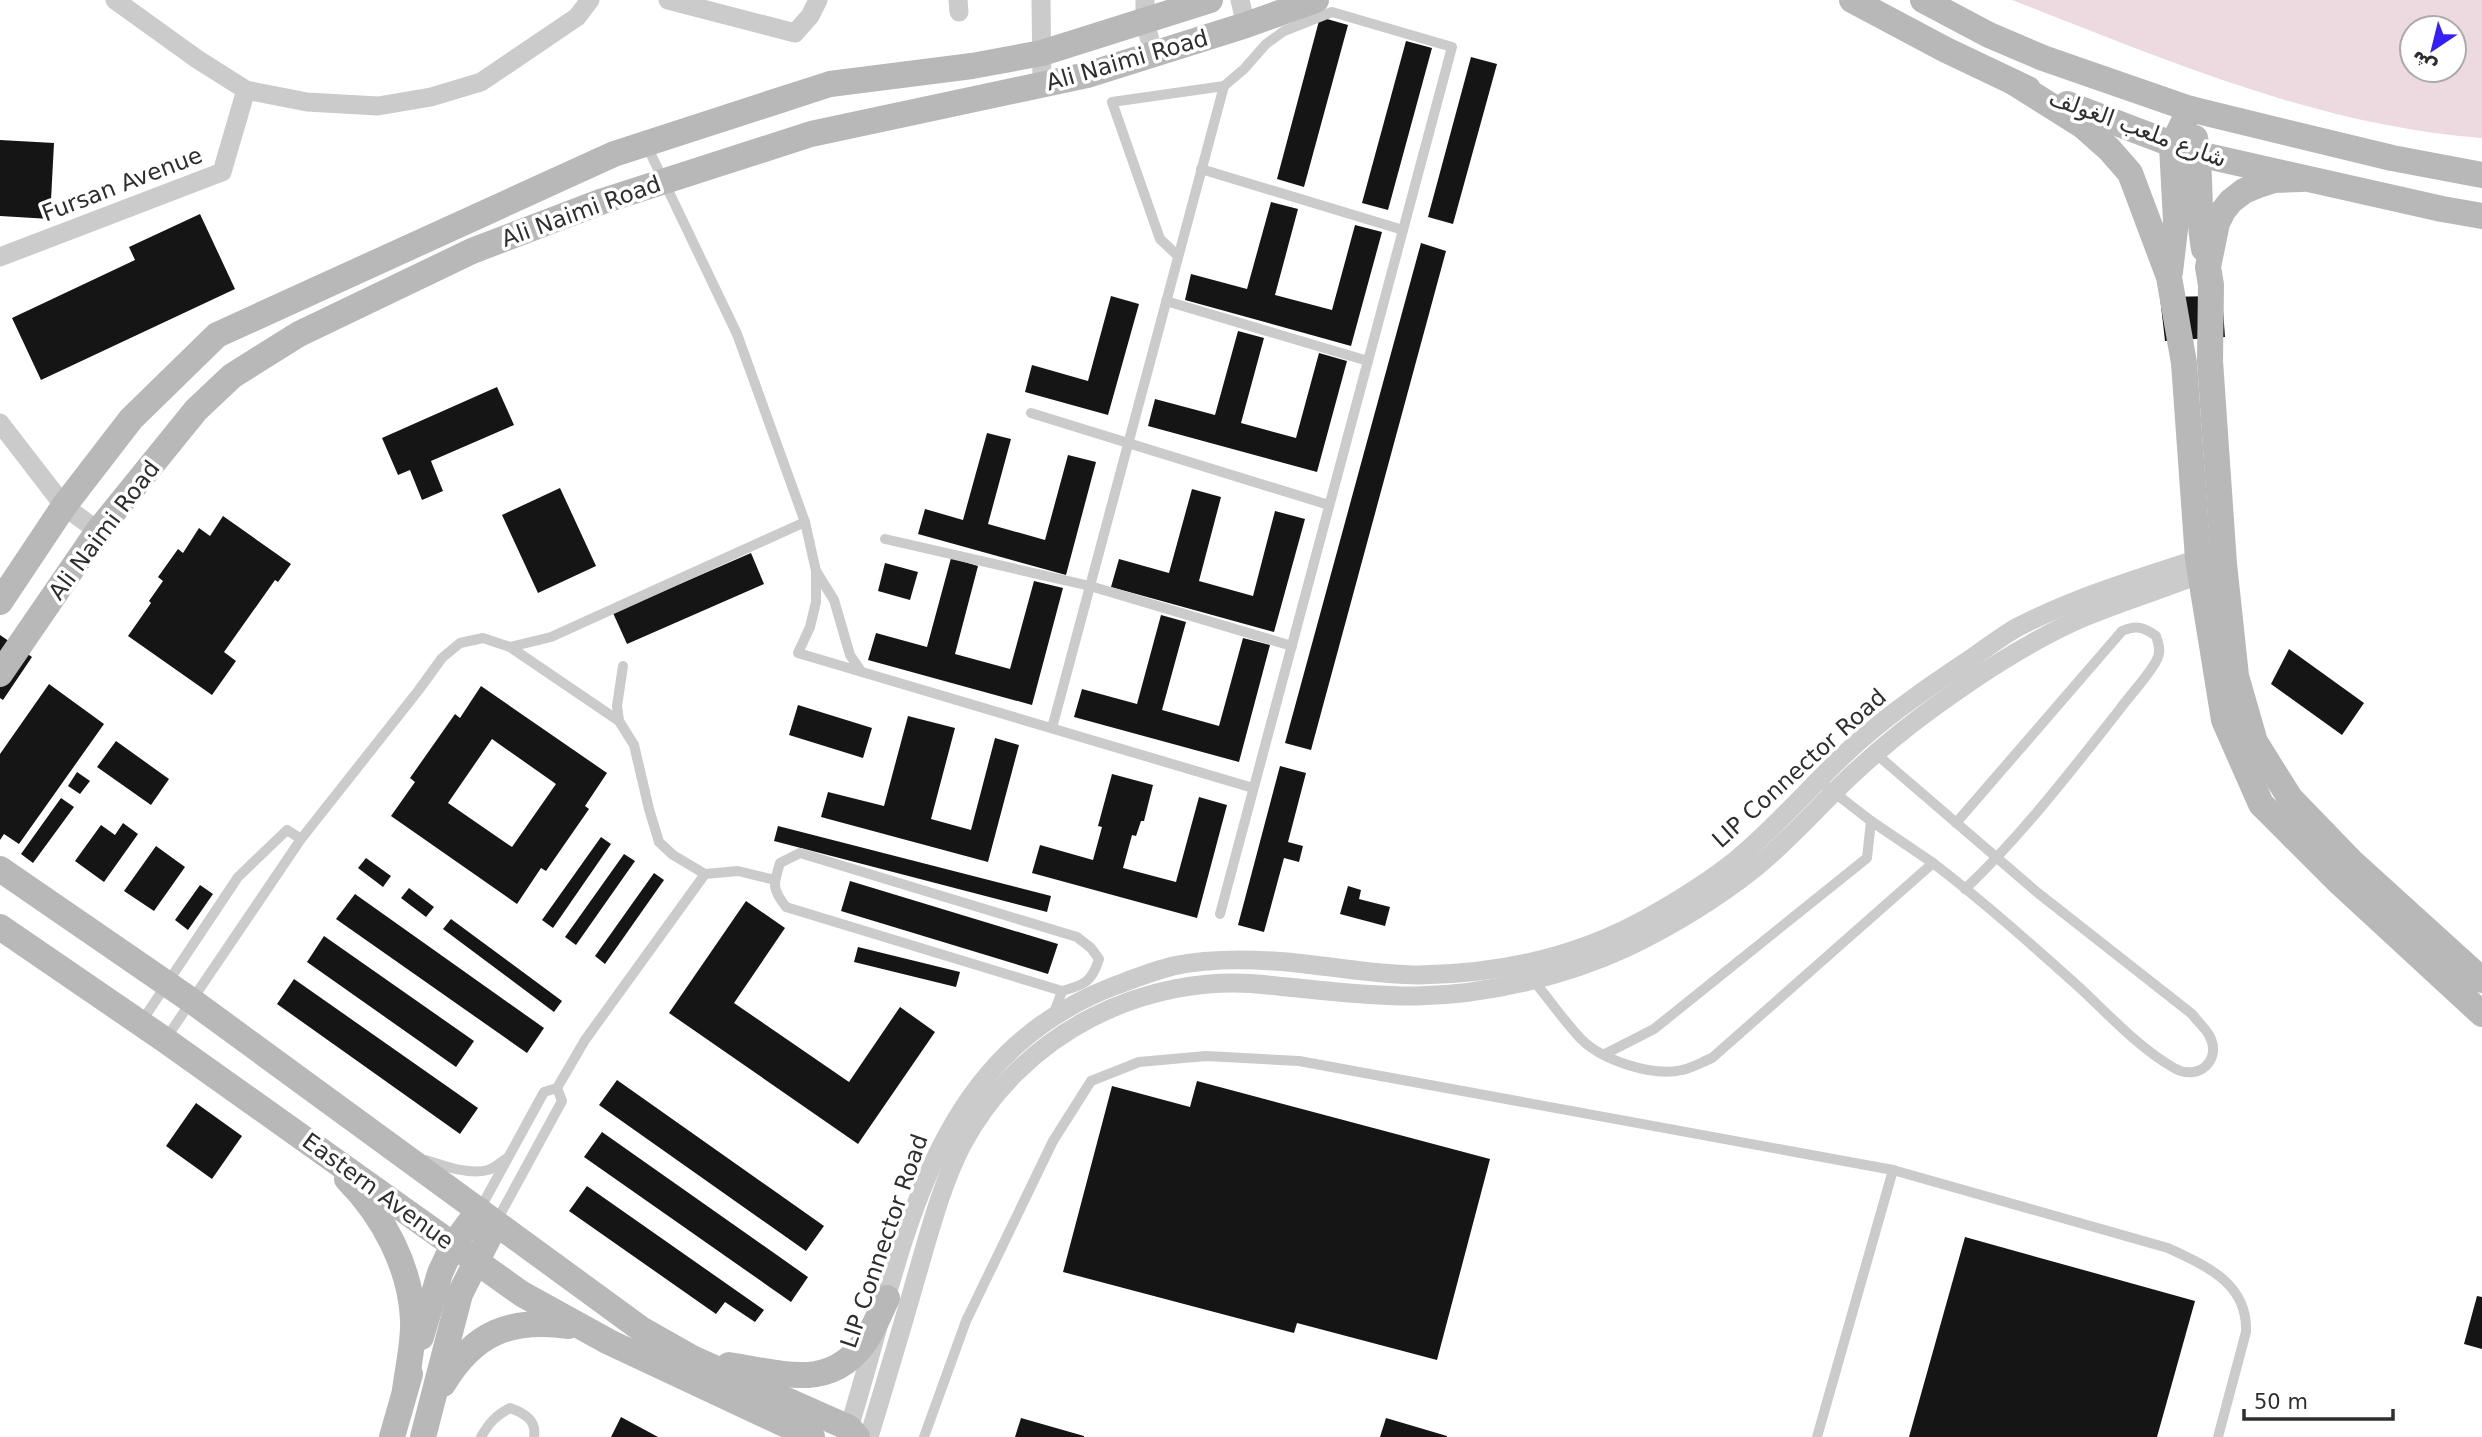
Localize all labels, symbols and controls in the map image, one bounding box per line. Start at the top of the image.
north arrow [2398,14,2468,84]
street label: Ali Naimi Road [1043,24,1211,96]
text: ش [2406,46,2441,79]
street label: شارع ملعب الغولف [2046,84,2230,173]
street label: Fursan Avenue [38,142,206,226]
street label: Ali Naimi Road [498,170,664,252]
street label: Ali Naimi Road [43,455,165,605]
street label: LIP Connector Road [1707,683,1891,853]
street label: Eastern Avenue [297,1128,459,1254]
street label: LIP Connector Road [835,1131,933,1351]
scale bar [2244,1378,2393,1422]
text: 50 m [2254,1390,2308,1414]

